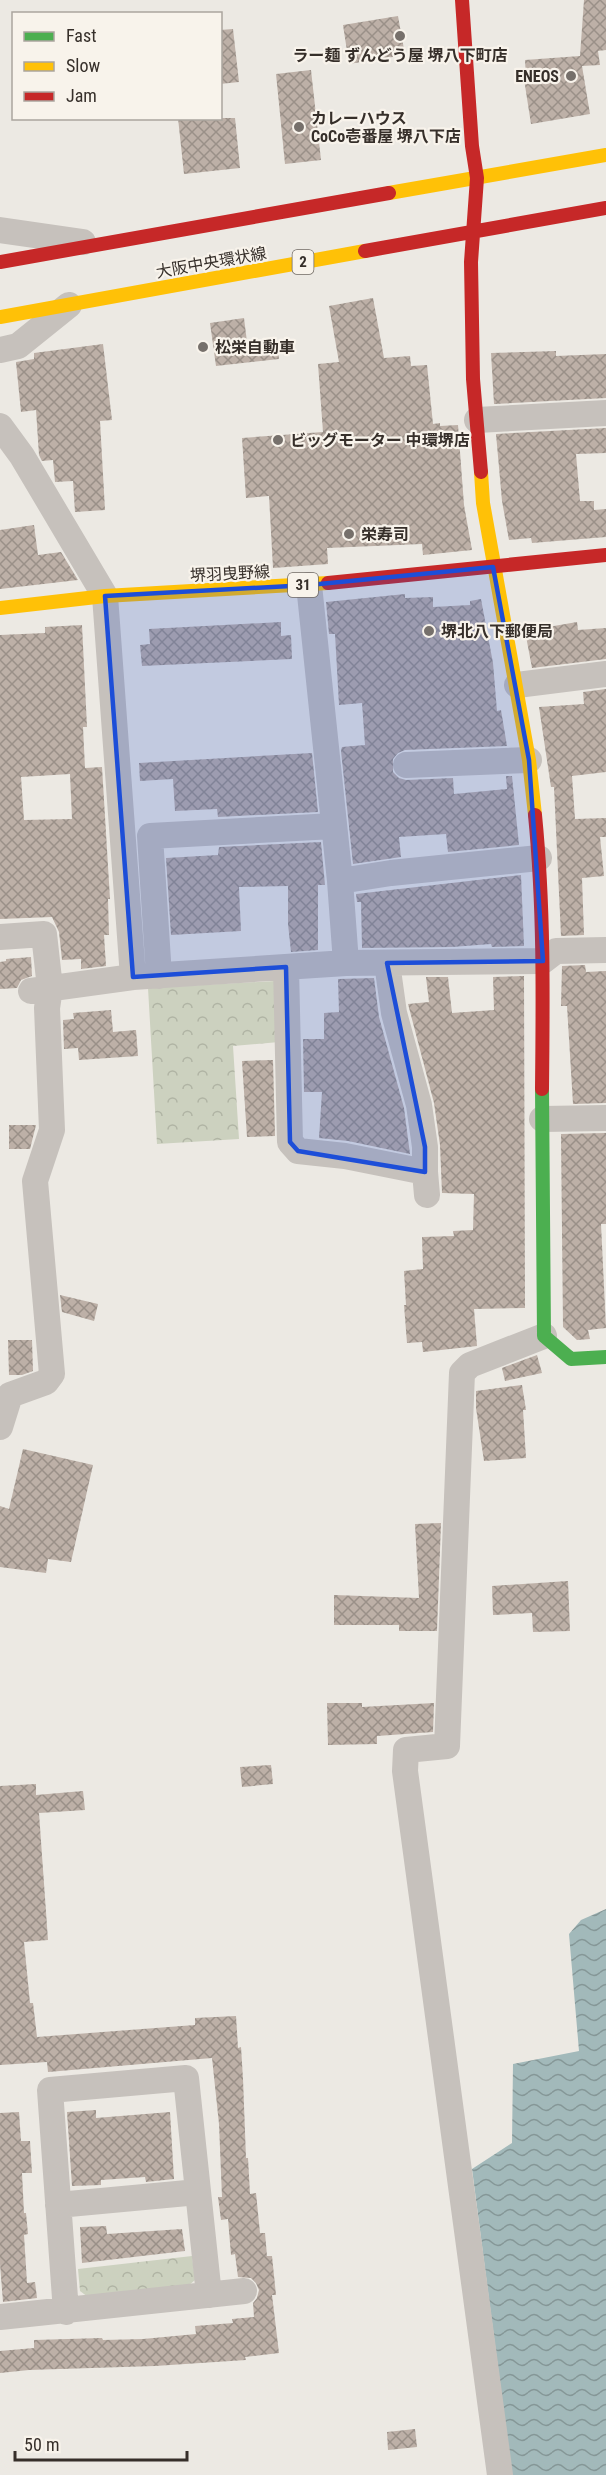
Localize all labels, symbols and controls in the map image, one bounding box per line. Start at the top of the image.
legend [12,12,222,120]
text: Fast [66,25,97,46]
marker: ラー麺 ずんどう屋 堺八下町店 [393,29,407,43]
place label: ラー麺 ずんどう屋 堺八下町店 [293,46,507,65]
text: Slow [66,55,101,76]
place label: ENEOS [515,67,559,86]
marker: ENEOS [564,69,578,83]
text: Jam [66,85,97,106]
place label: カレーハウス CoCo壱番屋 堺八下店 [311,109,461,146]
marker: カレーハウス CoCo壱番屋 堺八下店 [292,120,306,134]
street label: 大阪中央環状線 [154,243,268,282]
road number: 2 [292,250,314,274]
place label: 松栄自動車 [215,338,295,357]
marker: 松栄自動車 [196,340,210,354]
place label: ビッグモーター 中環堺店 [290,431,470,450]
marker: ビッグモーター 中環堺店 [271,433,285,447]
place label: 栄寿司 [361,525,409,544]
marker: 栄寿司 [342,527,356,541]
street label: 堺羽曳野線 [190,562,270,585]
road number: 31 [288,573,318,597]
place label: 堺北八下郵便局 [441,622,553,641]
marker: 堺北八下郵便局 [422,624,436,638]
scale bar [15,2424,188,2462]
text: 50 m [24,2434,59,2455]

